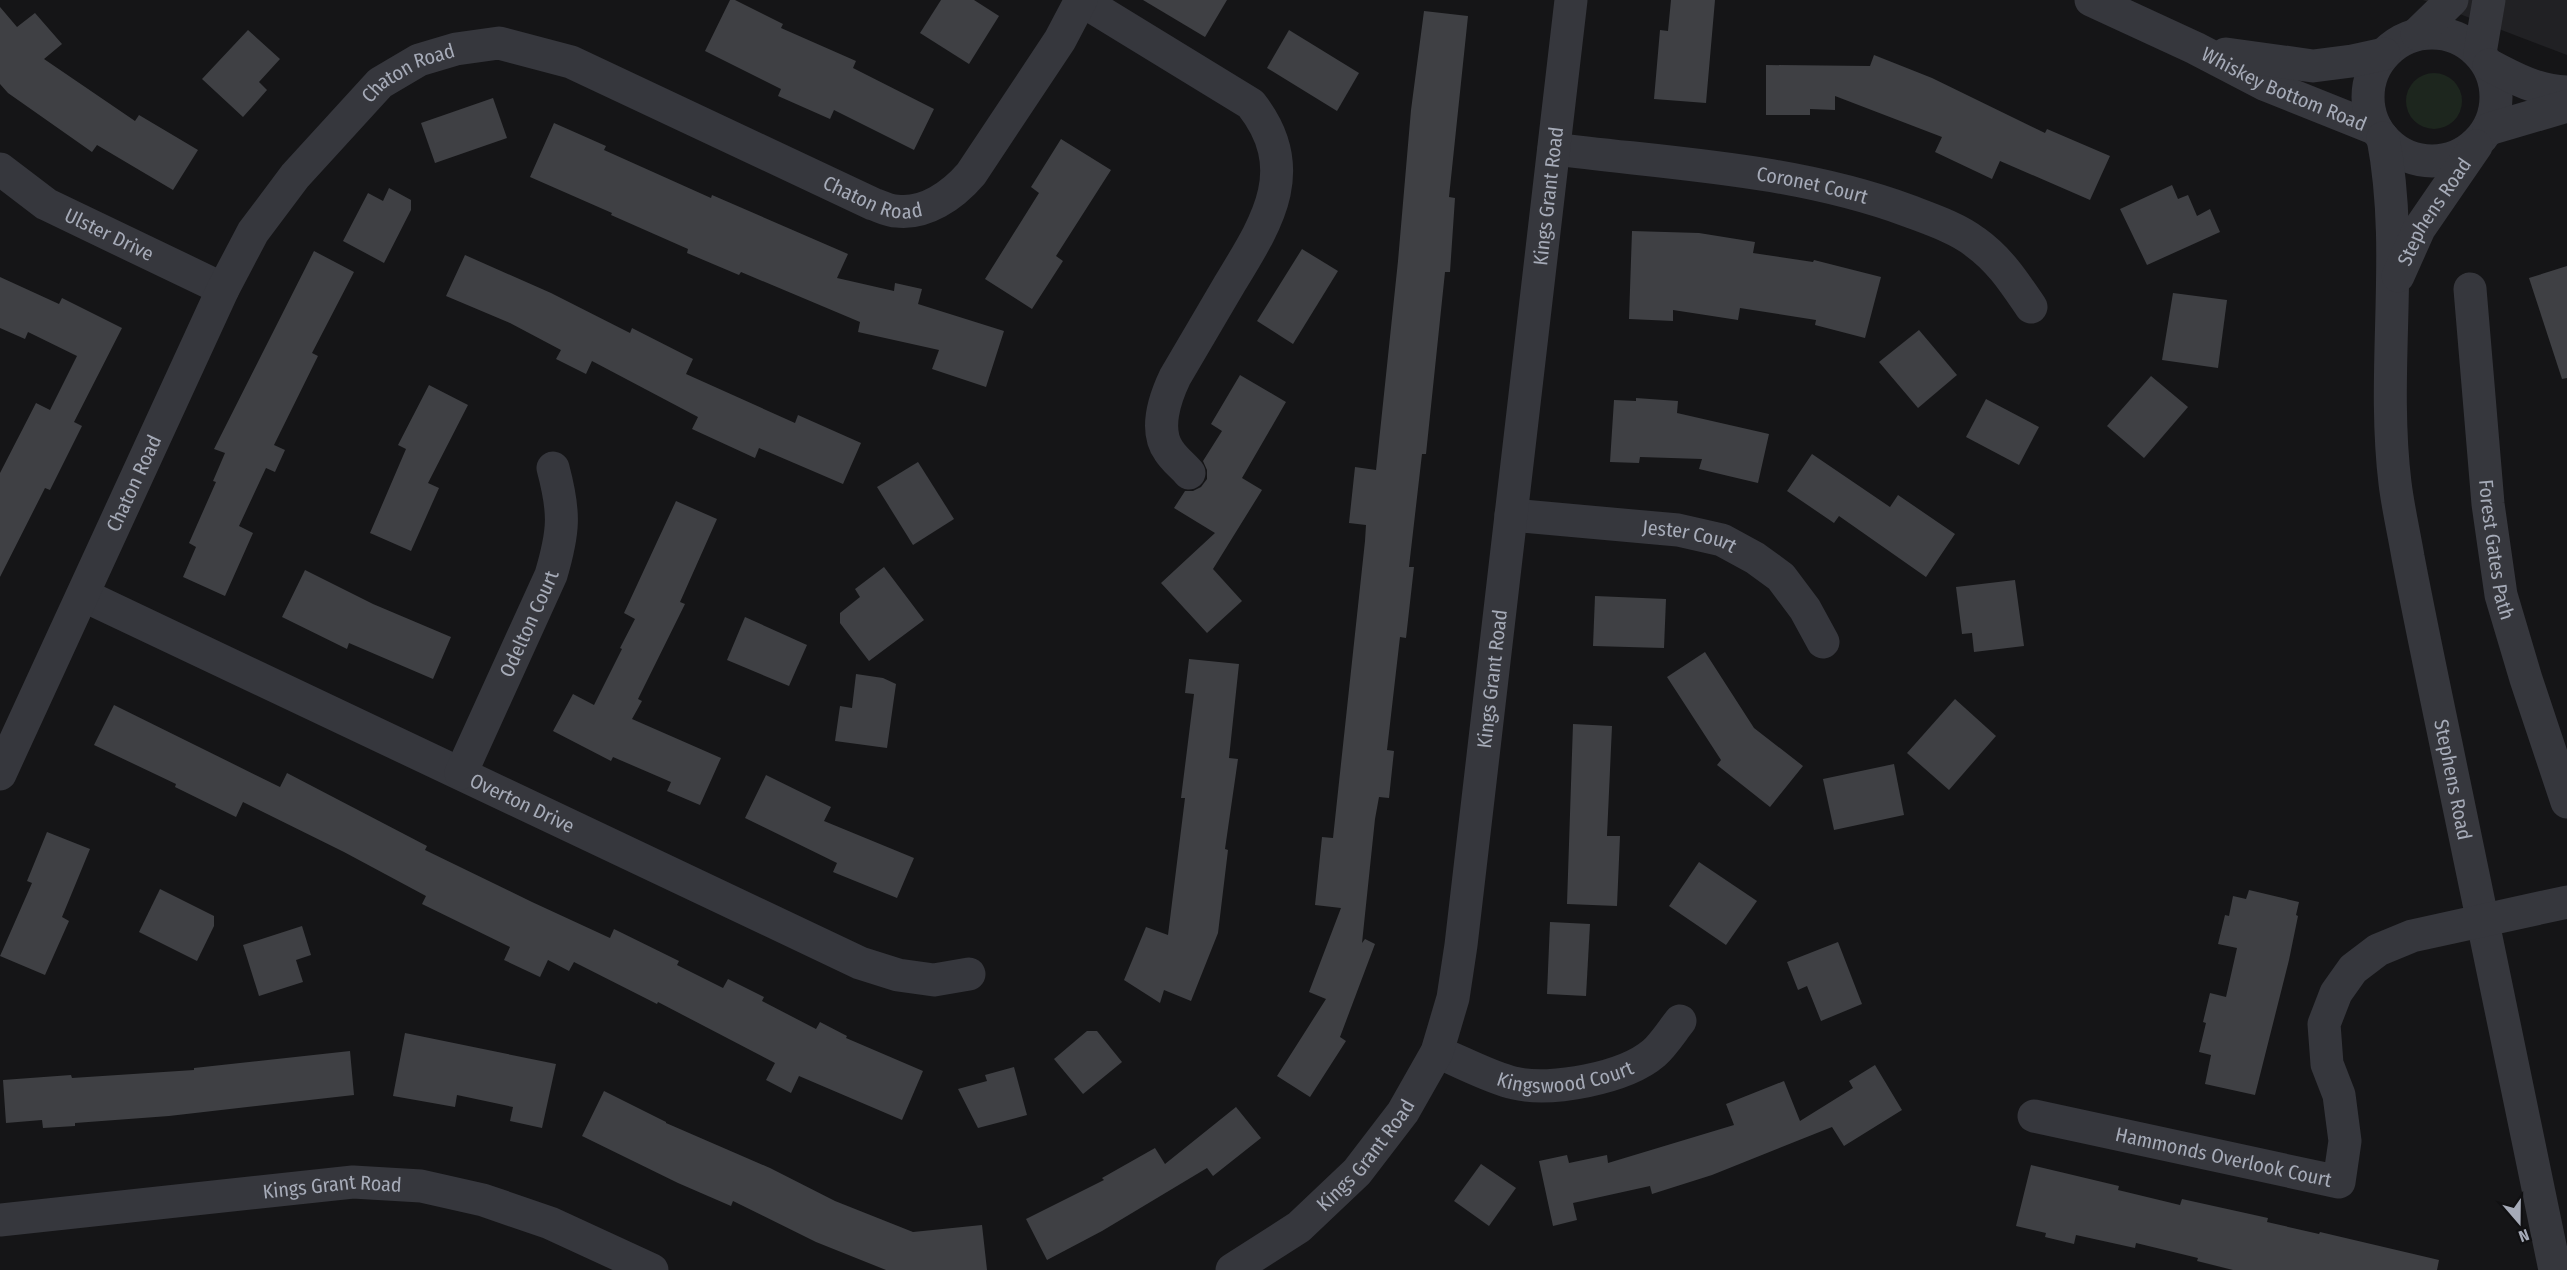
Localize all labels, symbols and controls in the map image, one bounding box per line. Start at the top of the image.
street label: Chaton Road [356,38,457,107]
street label: Whiskey Bottom Road [2198,42,2370,136]
street label: Kings Grant Road [1528,125,1568,267]
street label: Stephens Road [2392,153,2476,269]
street label: Coronet Court [1755,161,1871,209]
street label: Chaton Road [819,170,924,224]
street label: Ulster Drive [61,203,158,266]
street label: Chaton Road [101,431,166,535]
street label: Forest Gates Path [2474,478,2520,623]
street label: Jester Court [1641,515,1742,558]
street label: Odelton Court [494,567,564,681]
street label: Kings Grant Road [1472,608,1512,750]
street label: Stephens Road [2429,717,2477,842]
street label: Overton Drive [466,768,578,838]
street label: Kingswood Court [1494,1055,1637,1098]
street label: Kings Grant Road [1311,1095,1420,1216]
street label: Hammonds Overlook Court [2113,1122,2334,1192]
street label: Kings Grant Road [261,1170,402,1204]
north arrow [2489,1192,2549,1252]
text: N [2516,1225,2532,1246]

